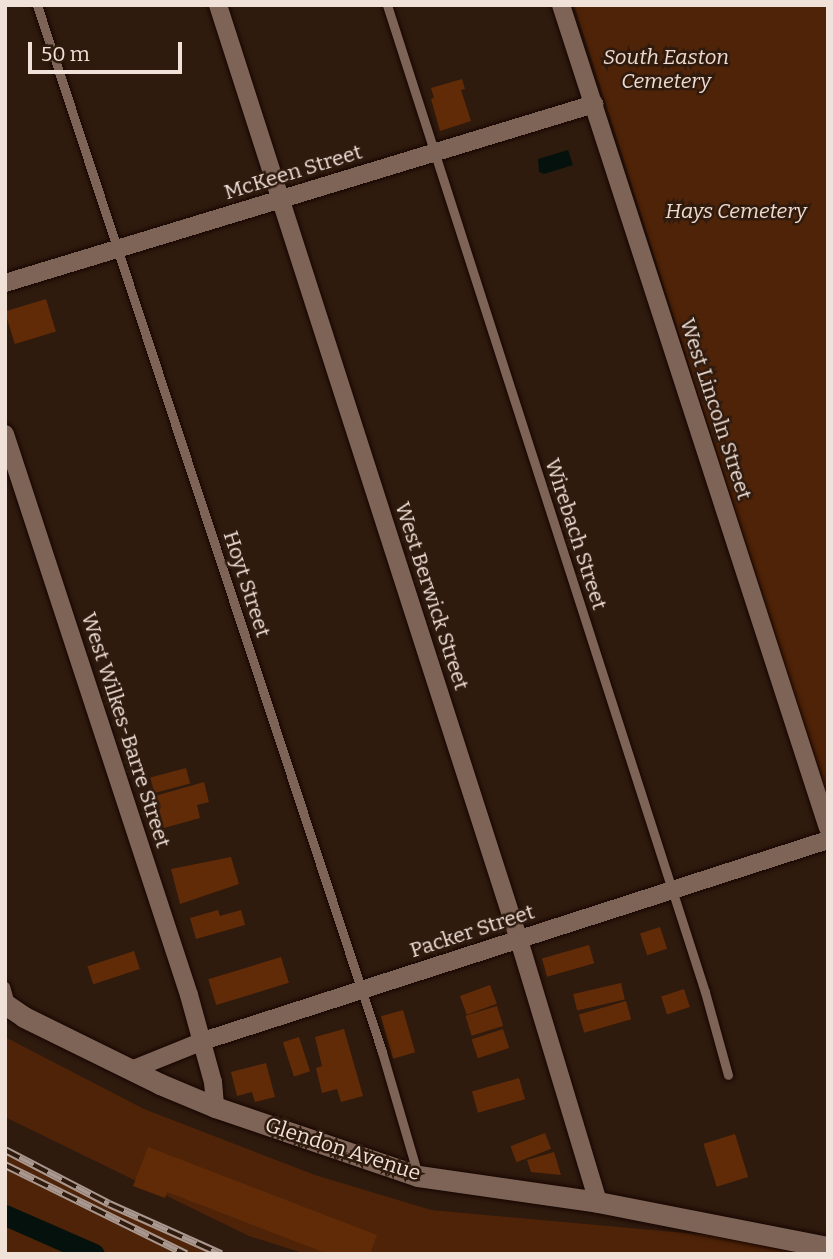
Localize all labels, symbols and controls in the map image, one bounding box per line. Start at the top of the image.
scale bar [32,28,186,72]
text: 50 m [41,41,90,67]
park label: South Easton Cemetery [603,44,729,94]
street label: McKeen Street [221,139,365,205]
park label: Hays Cemetery [665,198,807,224]
street label: West Lincoln Street [675,315,757,503]
street label: Wirebach Street [540,455,612,613]
street label: West Berwick Street [390,499,474,693]
street label: Hoyt Street [218,528,276,640]
street label: West Wilkes-Barre Street [76,609,176,851]
street label: Packer Street [407,899,537,963]
street label: Glendon Avenue [262,1112,424,1186]

